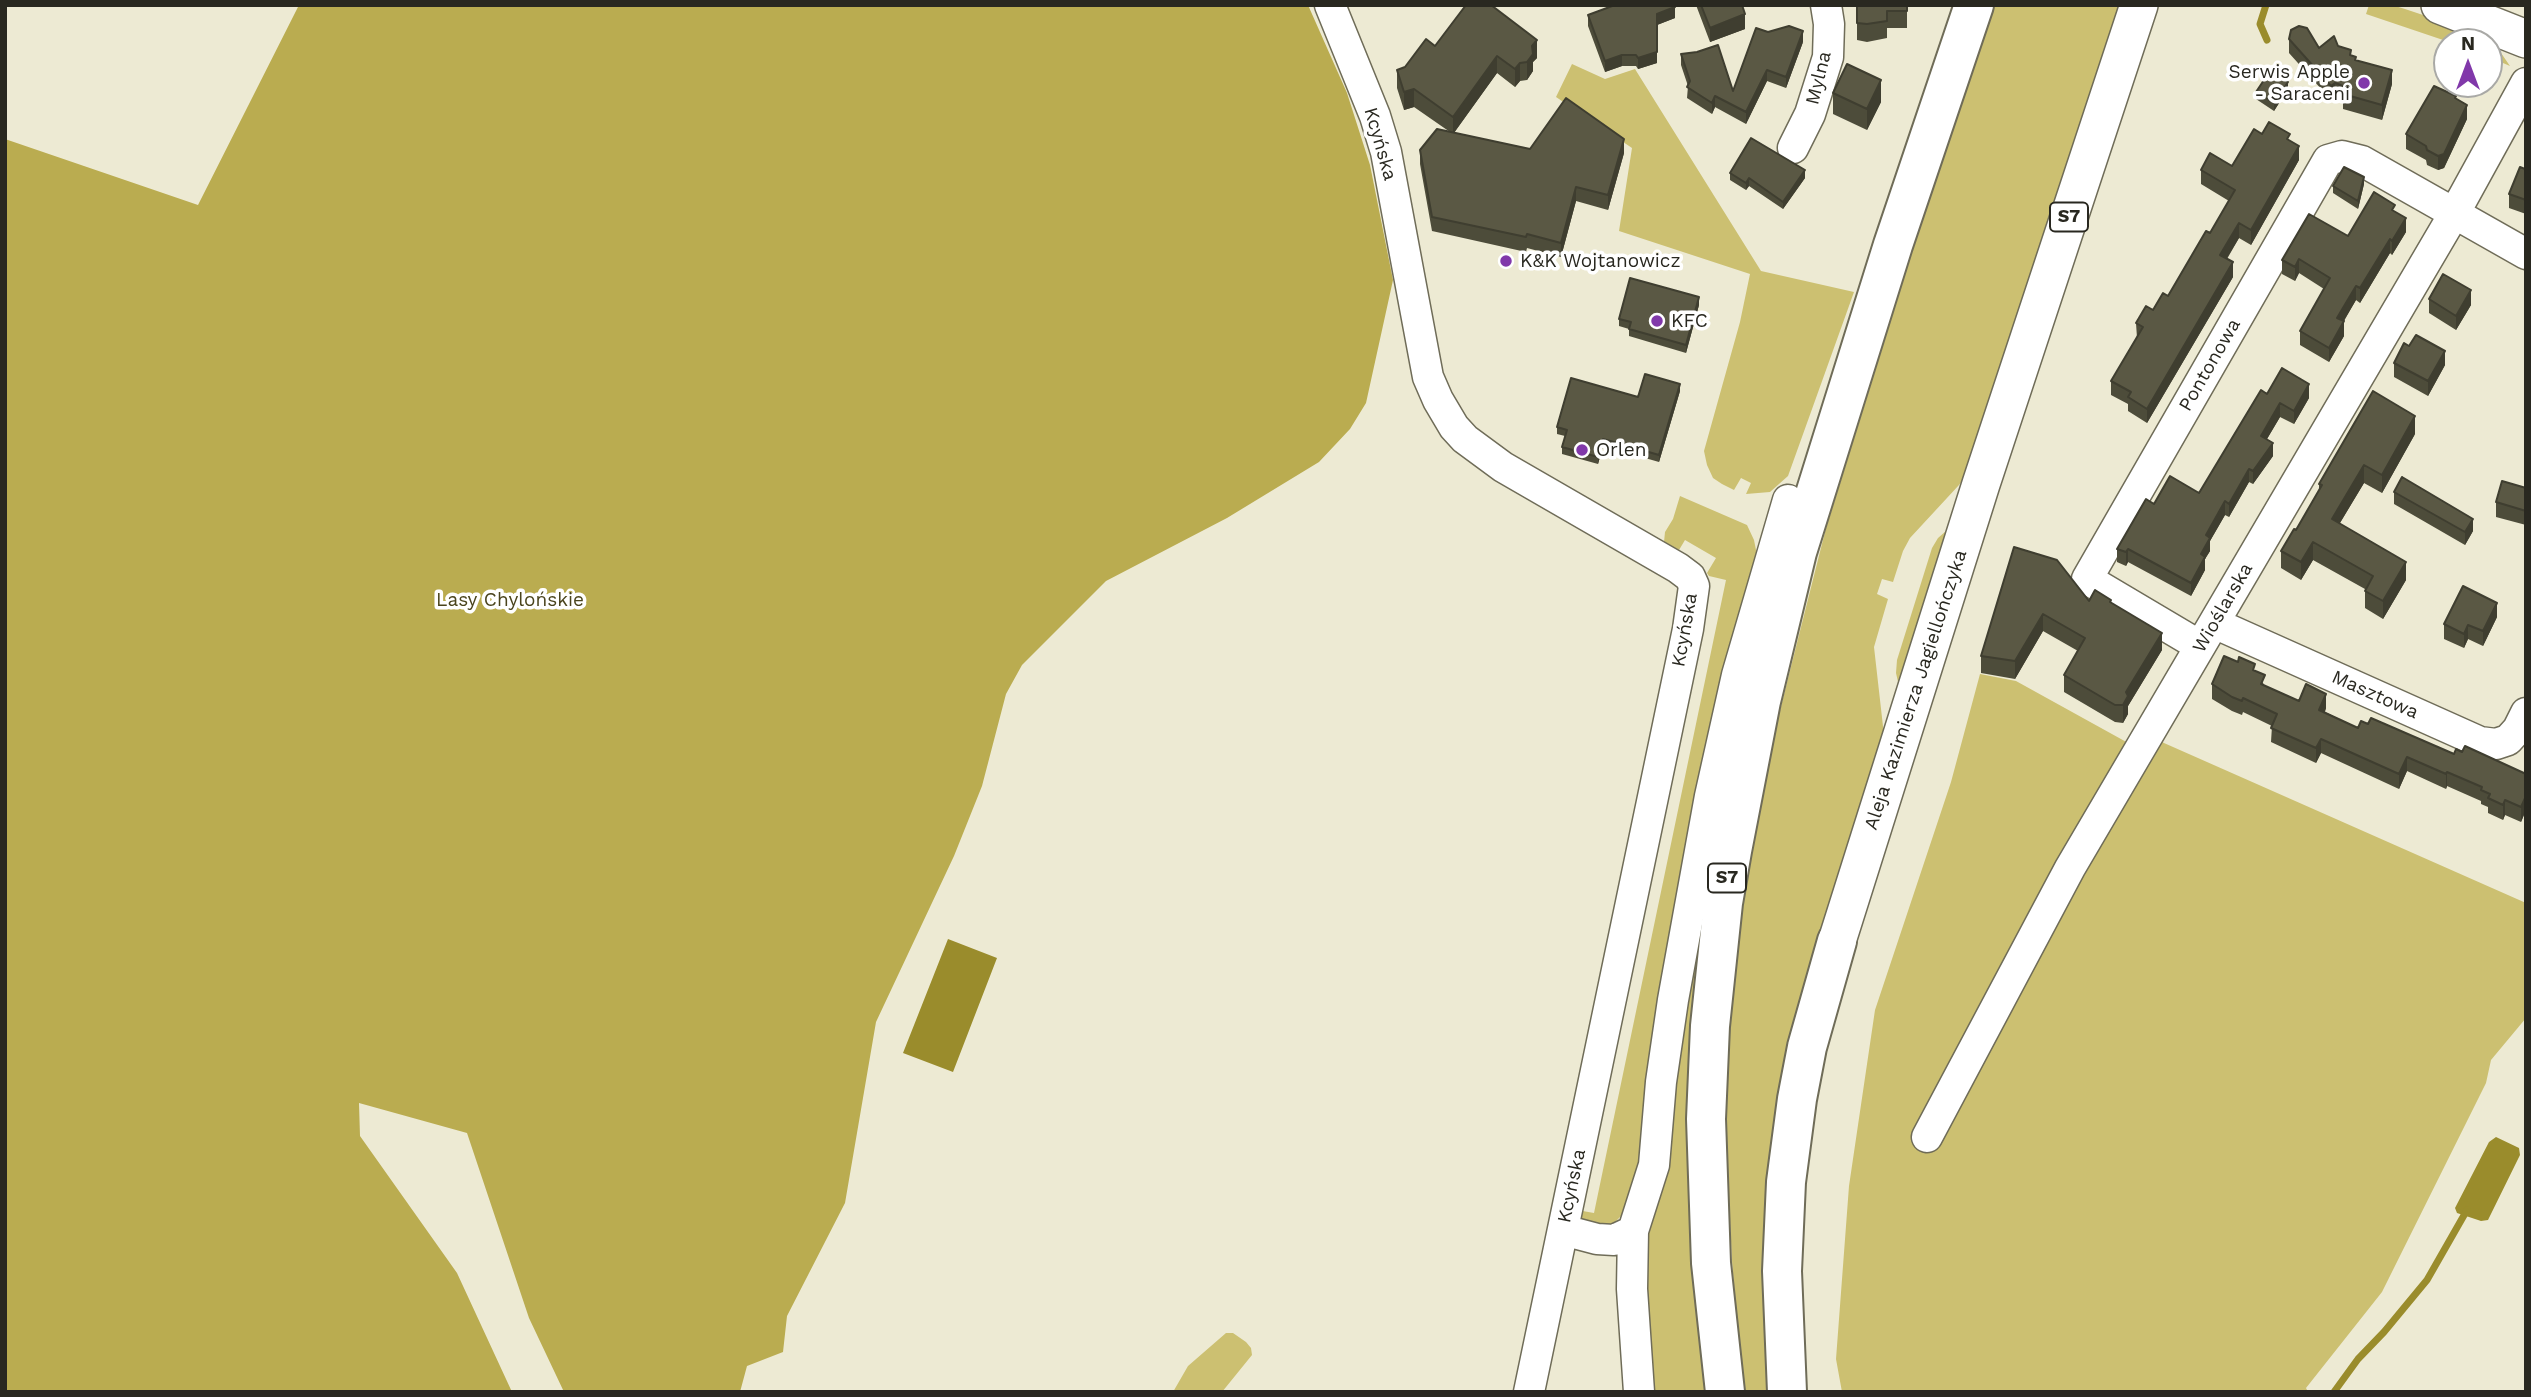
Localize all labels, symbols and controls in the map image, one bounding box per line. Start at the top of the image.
north arrow [2433,28,2503,98]
text: N [2461,32,2475,55]
street label: Mylna [1801,49,1837,107]
place label: Serwis Apple - Saraceni [2229,61,2350,105]
marker: Serwis Apple - Saraceni [2356,75,2372,91]
street label: Kcyńska [1359,105,1401,183]
road number: S7 [2050,202,2088,232]
place label: K&K Wojtanowicz [1520,250,1681,272]
marker: K&K Wojtanowicz [1498,253,1514,269]
place label: KFC [1671,310,1708,332]
marker: KFC [1649,313,1665,329]
street label: Pontonowa [2174,315,2246,415]
place label: Orlen [1596,439,1646,461]
marker: Orlen [1574,442,1590,458]
street label: Aleja Kazimierza Jagiellończyka [1860,547,1972,833]
street label: Wioślarska [2188,559,2258,657]
park label: Lasy Chylońskie [436,589,584,611]
street label: Kcyńska [1667,591,1703,669]
street label: Masztowa [2328,666,2422,724]
road number: S7 [1708,864,1746,892]
street label: Kcyńska [1553,1147,1591,1225]

